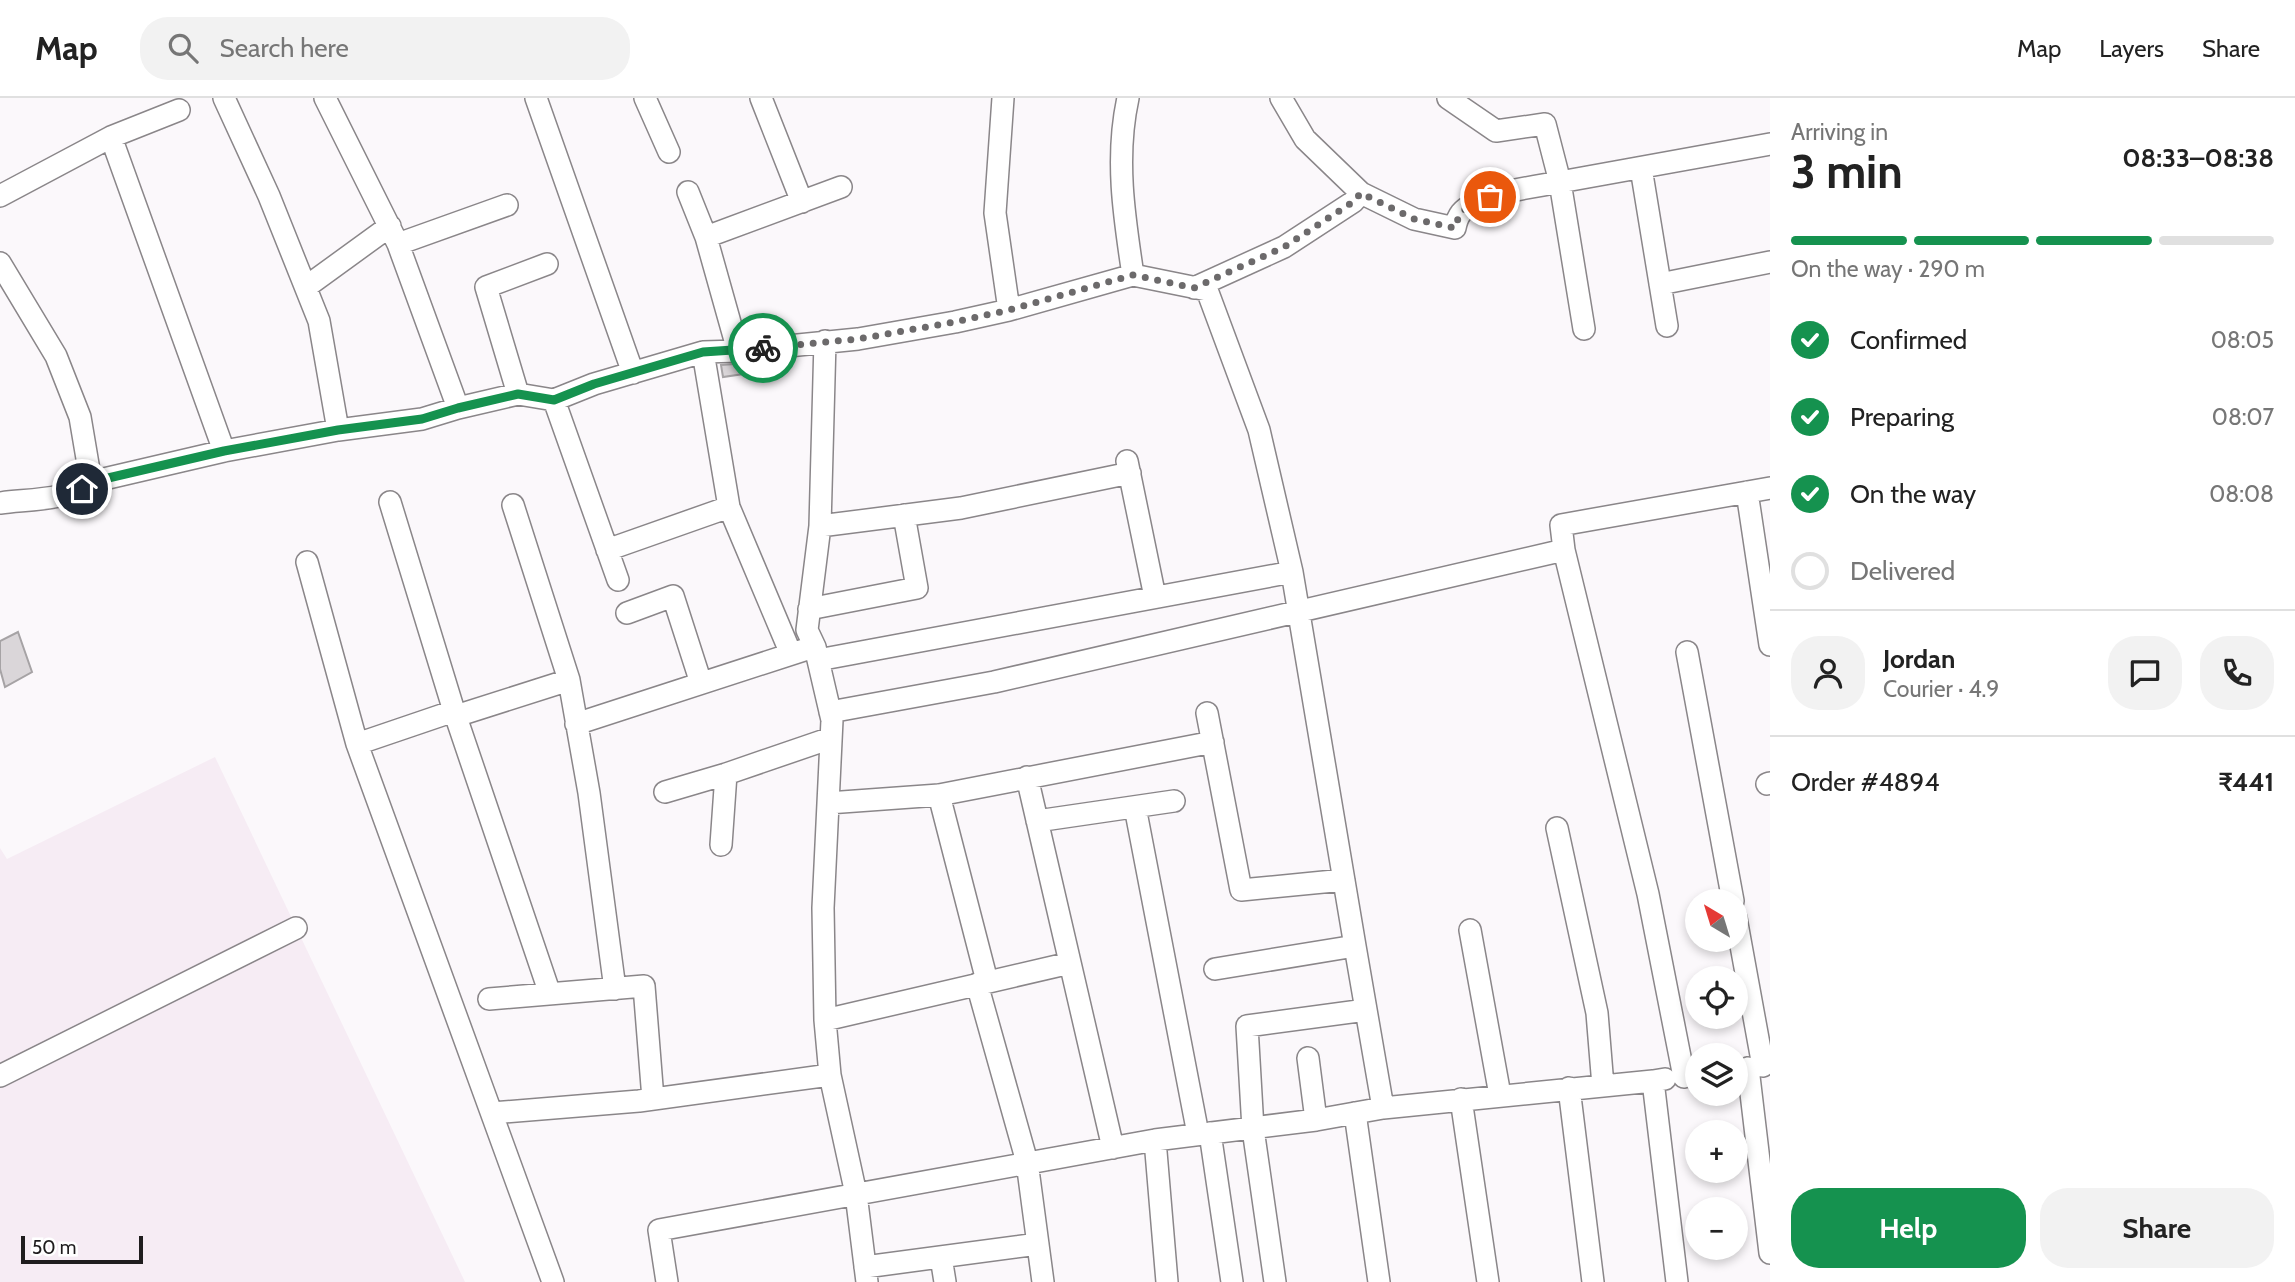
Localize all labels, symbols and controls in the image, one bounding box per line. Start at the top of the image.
search box [140,17,630,80]
text: Map [35,28,98,68]
icon: search [164,29,202,67]
text: Search here [220,32,349,64]
text: Map [2017,34,2061,63]
text: Layers [2099,34,2164,63]
text: Share [2202,34,2260,63]
text: Arriving in [1791,118,1888,146]
text: 08:33–08:38 [2122,142,2274,174]
text: 3 min [1791,144,1903,200]
pin [1460,167,1520,227]
icon: bag [1471,178,1509,216]
text: On the way · 290 m [1791,255,1985,283]
courier [728,313,798,383]
icon: check [1791,321,1829,359]
text: Confirmed [1850,324,1967,356]
text: 08:05 [2211,326,2274,354]
icon: bike [744,329,782,367]
icon: check [1791,398,1829,436]
text: Preparing [1850,401,1954,433]
text: 08:07 [2212,403,2274,431]
pin [52,459,112,519]
icon: home [63,470,101,508]
icon: check [1791,475,1829,513]
text: On the way [1850,478,1976,510]
text: 08:08 [2209,480,2274,508]
text: Delivered [1850,555,1955,587]
button: person [1791,636,1865,710]
button: chat [2108,636,2182,710]
button: phone [2200,636,2274,710]
text: Jordan [1883,643,1955,675]
text: Courier · 4.9 [1883,675,1999,703]
text: Order #4894 [1791,766,1939,798]
text: ₹441 [2218,766,2274,798]
north arrow [1685,889,1748,952]
map controls [1685,889,1748,1260]
button: locate [1685,966,1748,1029]
button: layers [1685,1043,1748,1106]
button: + [1685,1120,1748,1183]
button: Help [1791,1188,2026,1268]
button: Share [2040,1188,2274,1268]
button: − [1685,1197,1748,1260]
scale bar [21,1233,144,1265]
text: 50 m [32,1236,76,1259]

